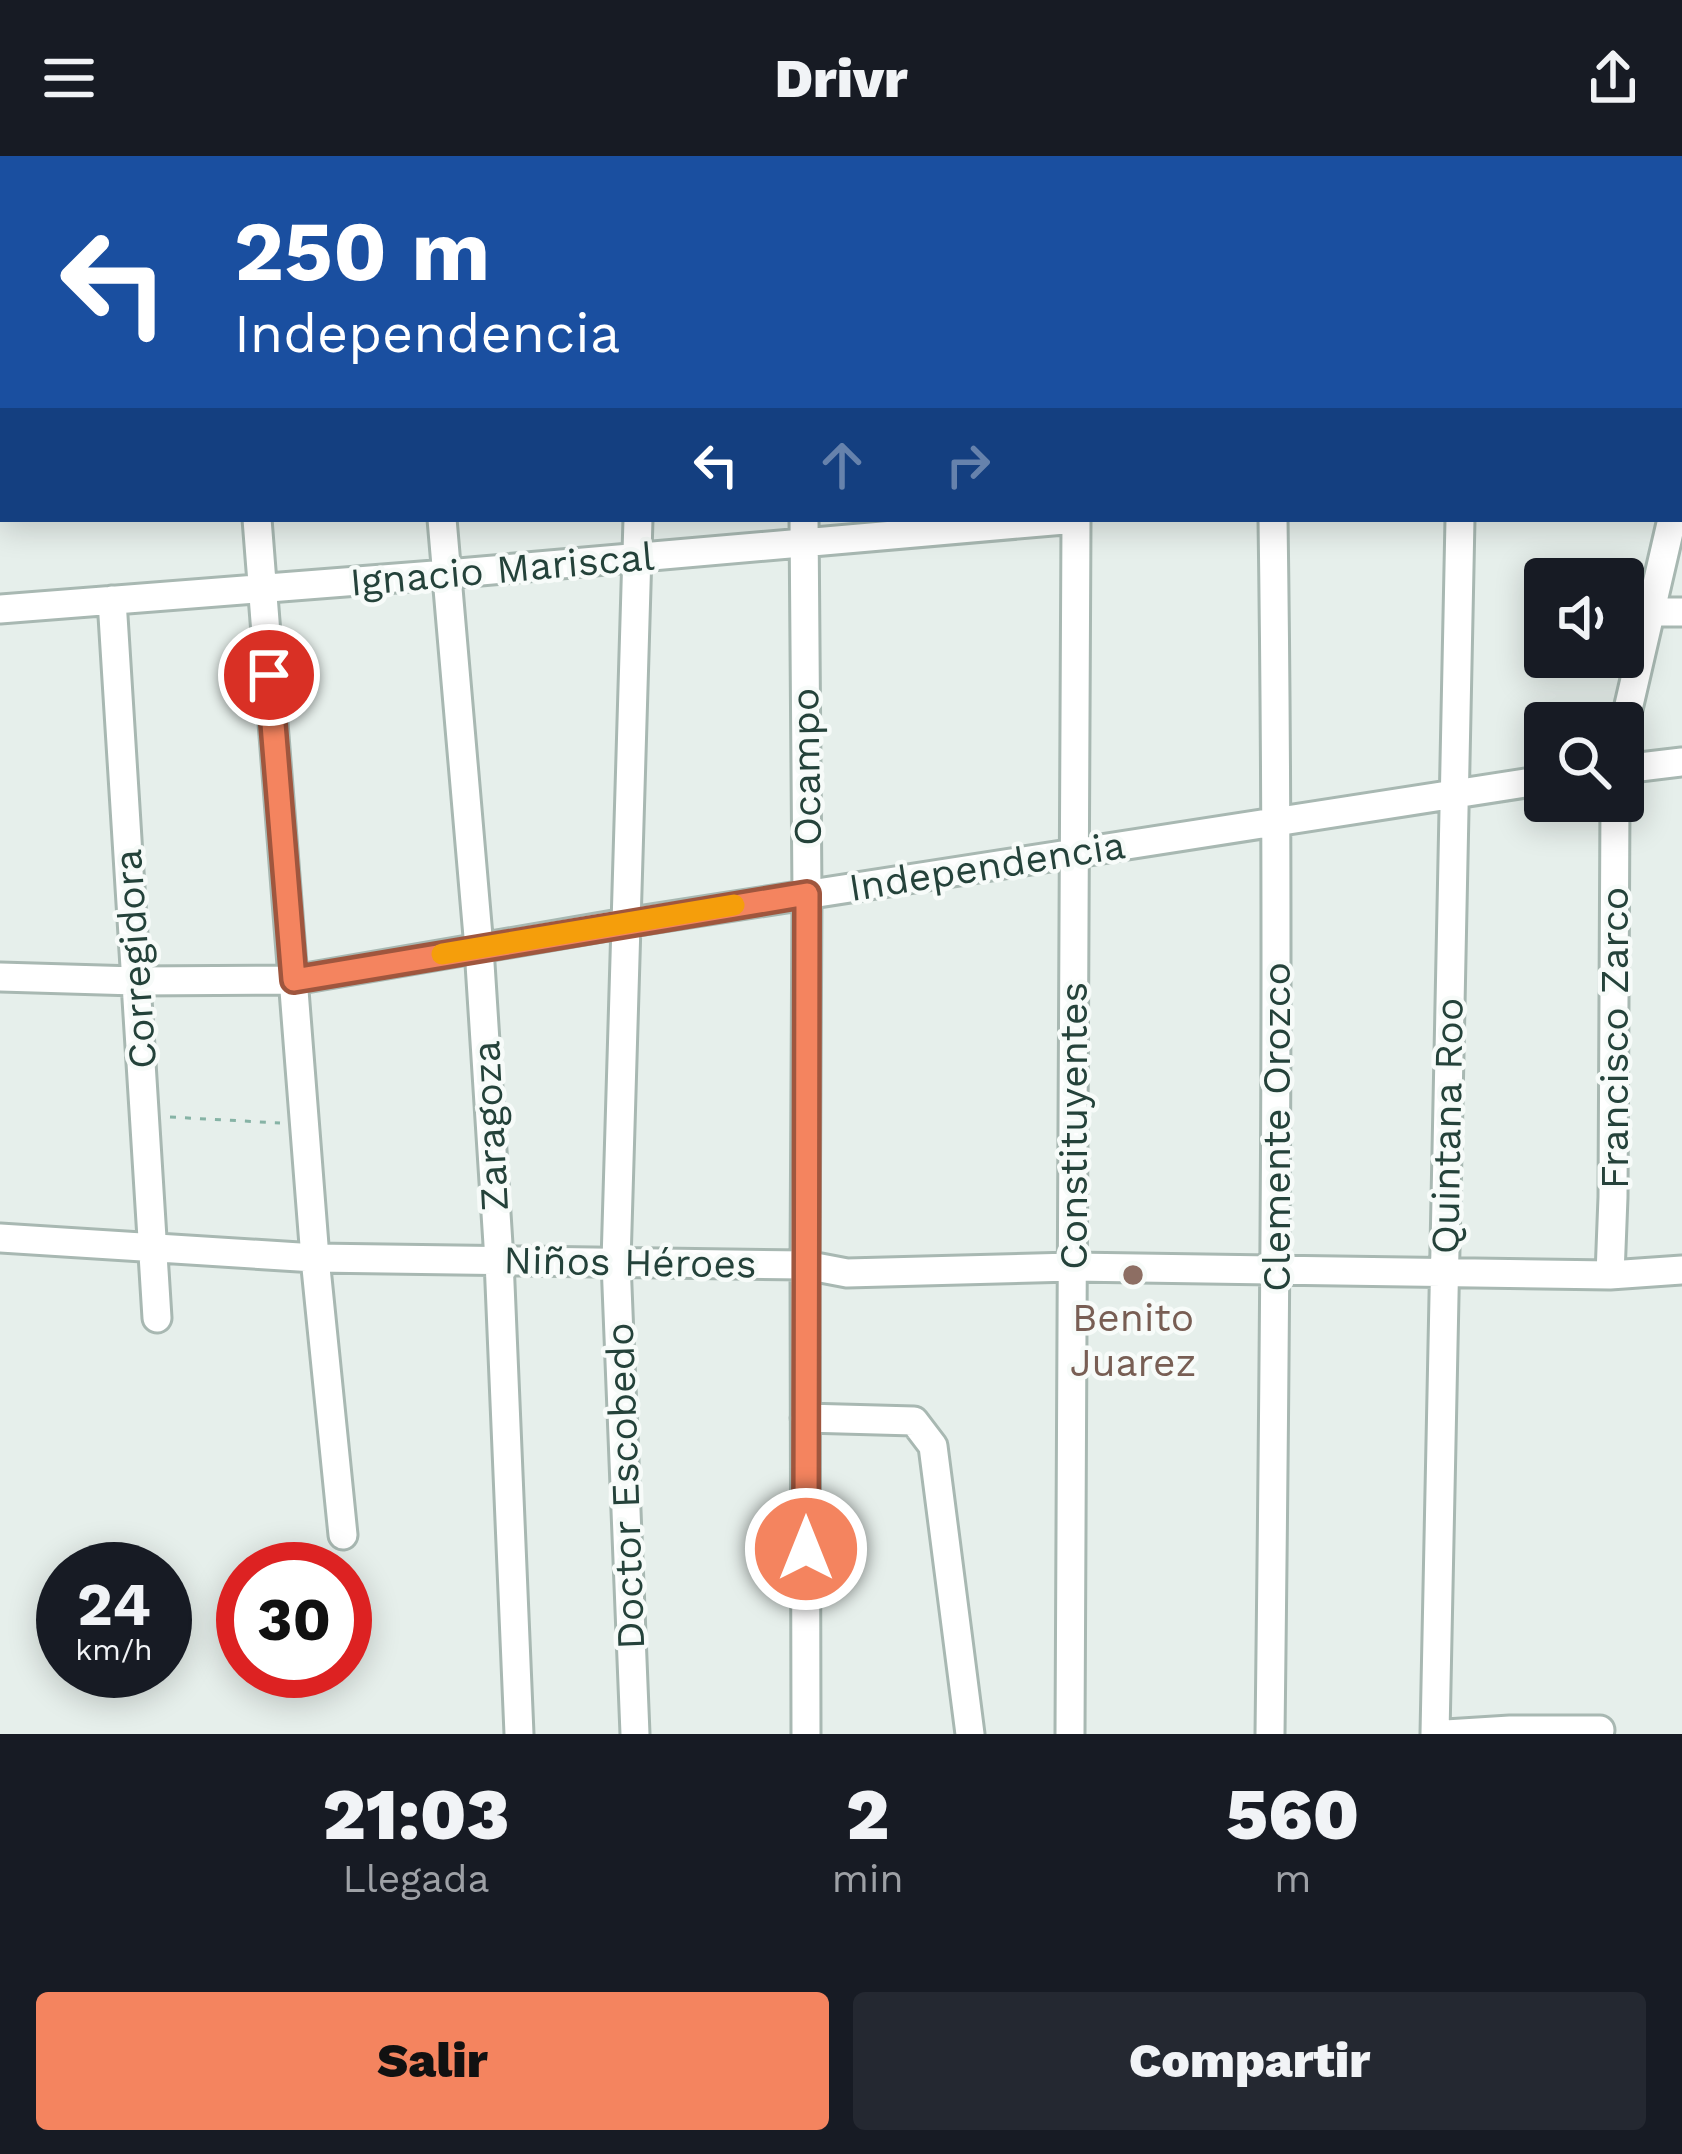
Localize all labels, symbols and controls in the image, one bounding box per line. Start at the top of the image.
icon: menu [36,45,102,111]
icon: share [1580,45,1646,111]
text: Drivr [774,47,908,110]
text: 250 m [234,202,490,300]
icon: left [36,204,192,360]
text: Independencia [234,302,620,365]
icon: left [683,432,749,498]
icon: ahead [809,432,875,498]
icon: right [935,432,1001,498]
street label: Ignacio Mariscal [348,533,656,605]
map controls [1524,558,1644,822]
button: sound [1524,558,1644,678]
pin [218,624,320,726]
icon: arrive [236,642,302,708]
street label: Ocampo [782,688,830,846]
button: search [1524,702,1644,822]
street label: Independencia [846,822,1128,910]
street label: Corregidora [105,848,165,1070]
street label: Francisco Zarco [1592,887,1637,1189]
street label: Clemente Orozco [1254,962,1299,1292]
street label: Constituyentes [1051,982,1096,1270]
street label: Quintana Roo [1422,997,1472,1255]
street label: Zaragoza [463,1040,517,1212]
street label: Niños Héroes [503,1237,757,1287]
marker: Benito Juarez [1120,1262,1146,1288]
place label: Benito Juarez [1070,1295,1196,1385]
street label: Doctor Escobedo [597,1322,653,1650]
position arrow [743,1486,869,1612]
speed limit sign: 30 [216,1542,372,1698]
text: 24 [77,1569,151,1640]
text: km/h [75,1632,153,1667]
text: 21:03 [323,1772,509,1856]
text: 2 [846,1772,889,1856]
text: 560 [1226,1772,1359,1856]
text: Llegada [342,1856,489,1901]
text: min [832,1856,904,1901]
text: m [1274,1856,1311,1901]
button: Salir [36,1992,829,2130]
button: Compartir [853,1992,1646,2130]

